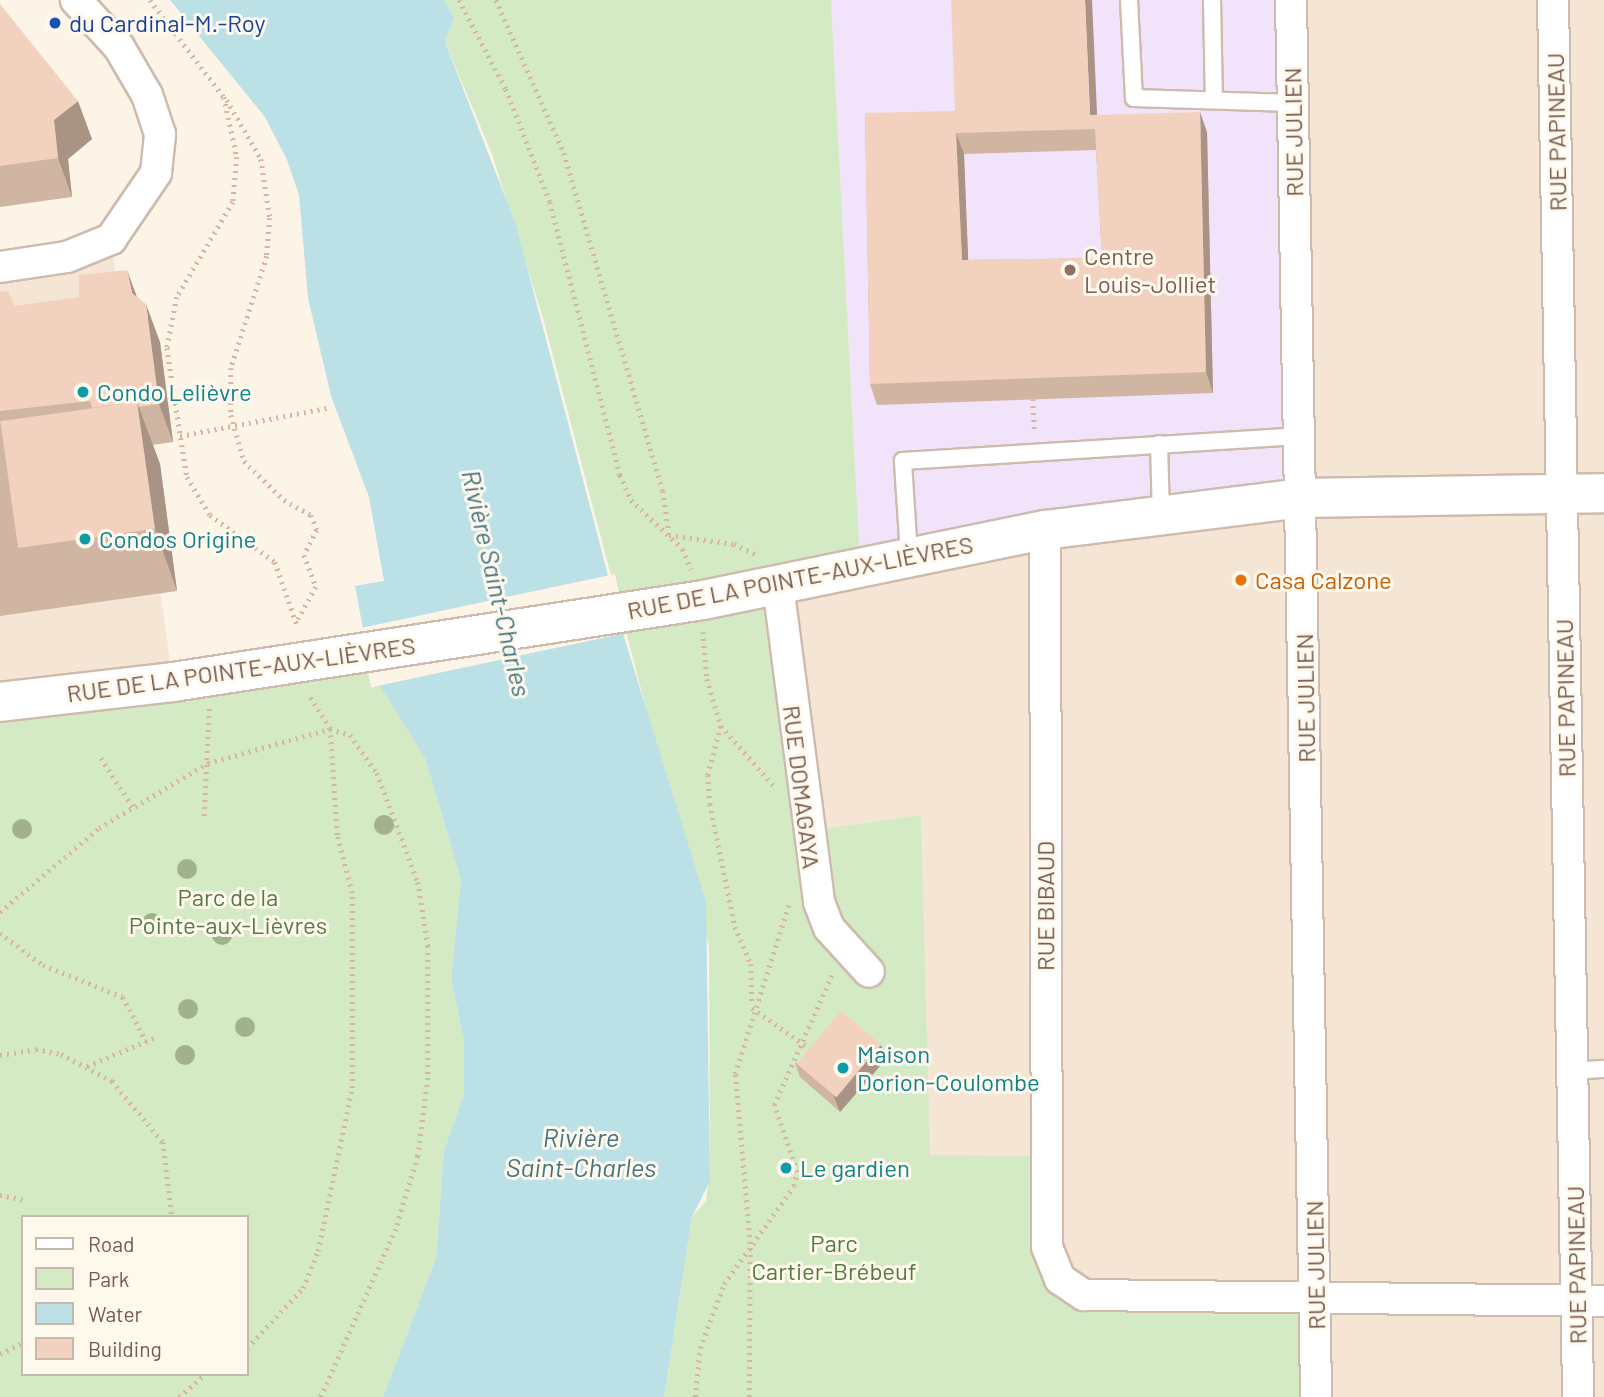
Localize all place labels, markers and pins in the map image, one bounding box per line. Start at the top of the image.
place label: du Cardinal-M.-Roy [69,9,266,37]
marker: du Cardinal-M.-Roy [47,15,63,31]
place label: Centre Louis-Jolliet [1084,242,1216,298]
marker: Centre Louis-Jolliet [1062,262,1078,278]
place label: Condo Lelièvre [97,378,252,406]
marker: Condo Lelièvre [75,384,91,400]
place label: Condos Origine [99,525,256,553]
marker: Condos Origine [77,531,93,547]
place label: Casa Calzone [1255,566,1392,594]
marker: Casa Calzone [1233,572,1249,588]
place label: Maison Dorion-Coulombe [857,1040,1040,1096]
marker: Maison Dorion-Coulombe [835,1060,851,1076]
place label: Le gardien [800,1154,910,1182]
marker: Le gardien [778,1160,794,1176]

